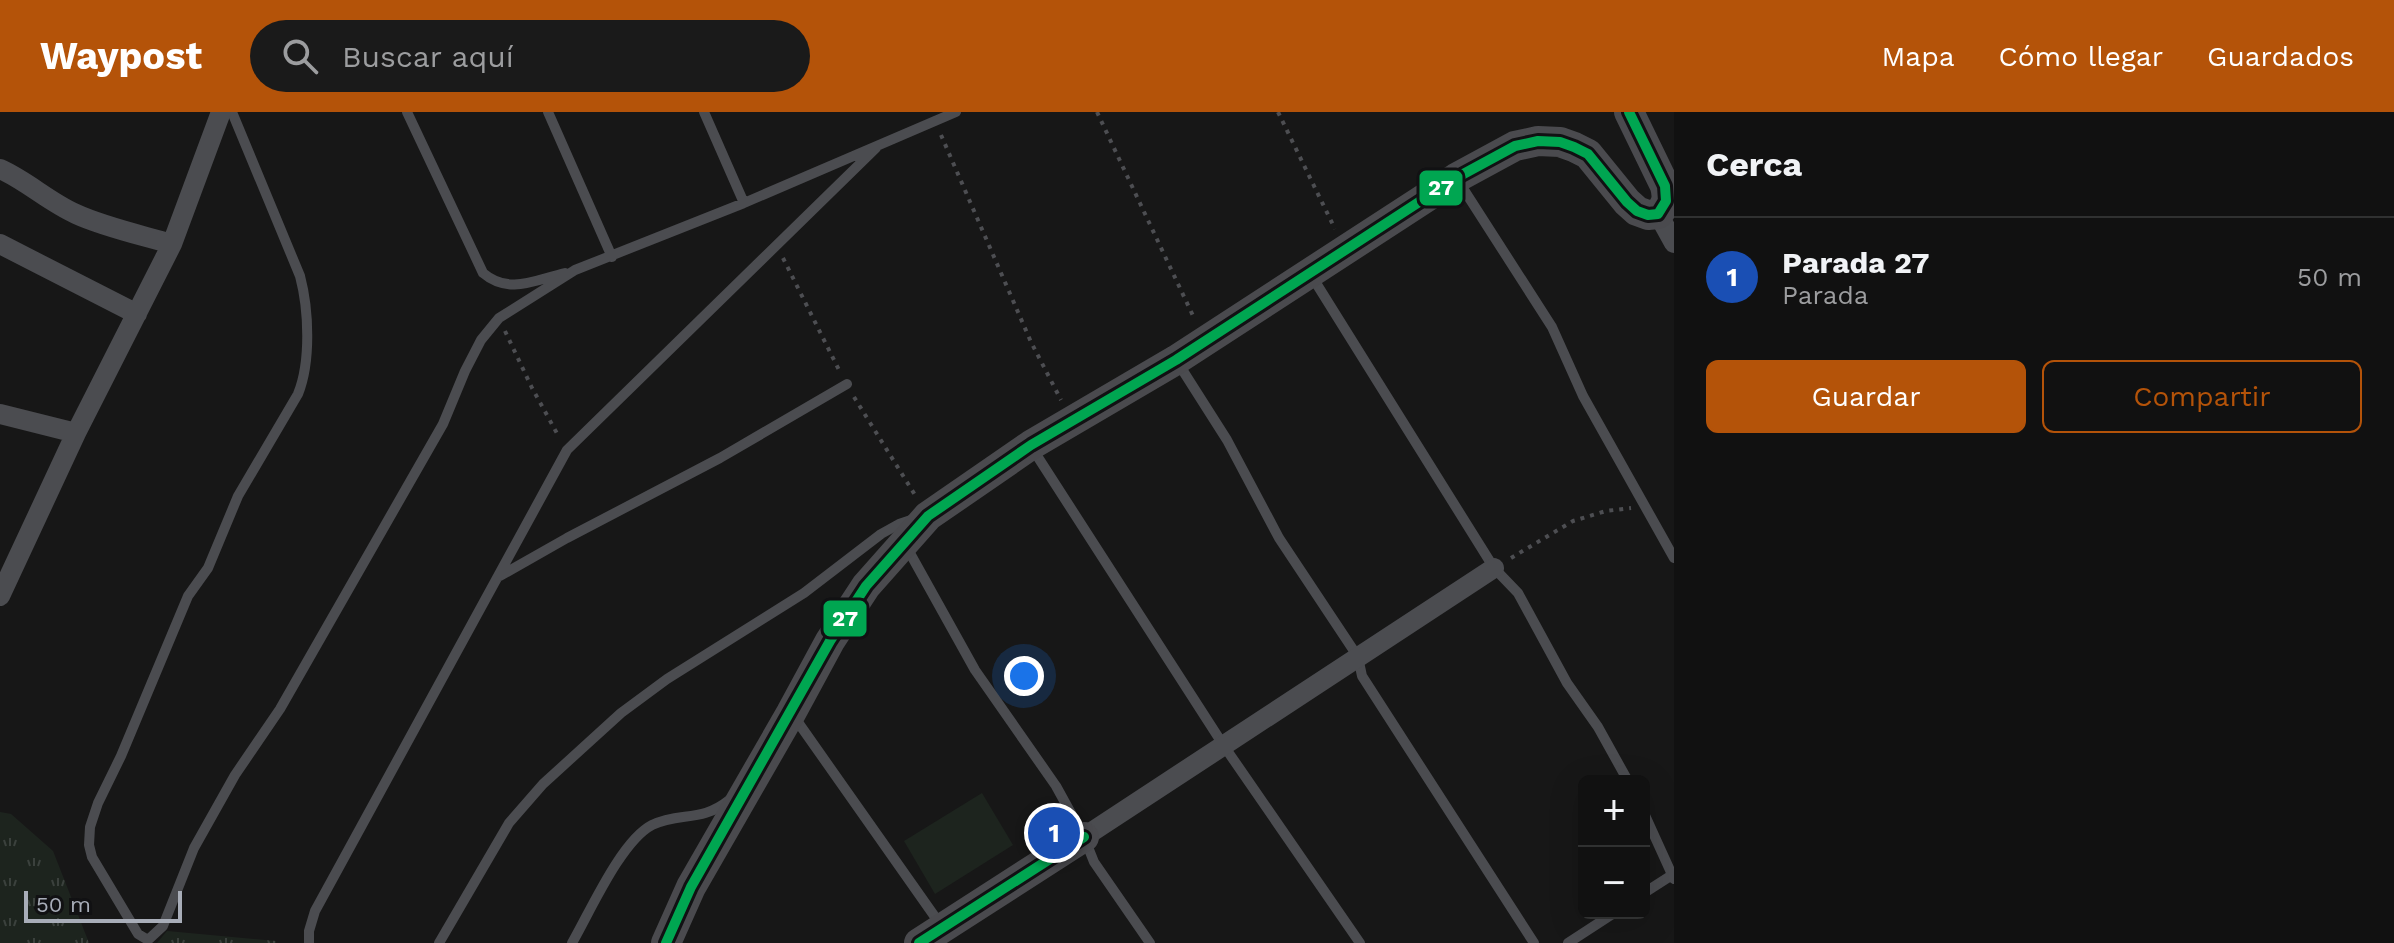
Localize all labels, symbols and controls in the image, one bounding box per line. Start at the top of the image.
search box [250,20,810,92]
text: Waypost [40,34,202,78]
icon: search [278,34,322,78]
text: Buscar aquí [342,39,514,74]
text: Mapa [1882,40,1955,73]
text: Cómo llegar [1999,40,2163,73]
text: Guardados [2207,40,2354,73]
text: Cerca [1706,144,1802,184]
line badge: 27 [1418,169,1464,207]
text: 27 [1428,175,1454,200]
text: Parada 27 [1782,245,1929,280]
text: 1 [1726,262,1738,292]
text: 50 m [2297,262,2362,292]
text: Parada [1782,280,1869,310]
button: Guardar [1706,360,2026,433]
button: Compartir [2042,360,2362,433]
line badge: 27 [822,599,868,638]
text: 27 [832,606,858,631]
your location [1004,656,1044,696]
map controls [1578,775,1650,919]
button: + [1578,775,1650,847]
pin: 1 [1028,803,1080,863]
button: − [1578,847,1650,919]
scale bar [24,887,182,923]
text: 50 m [36,892,91,917]

